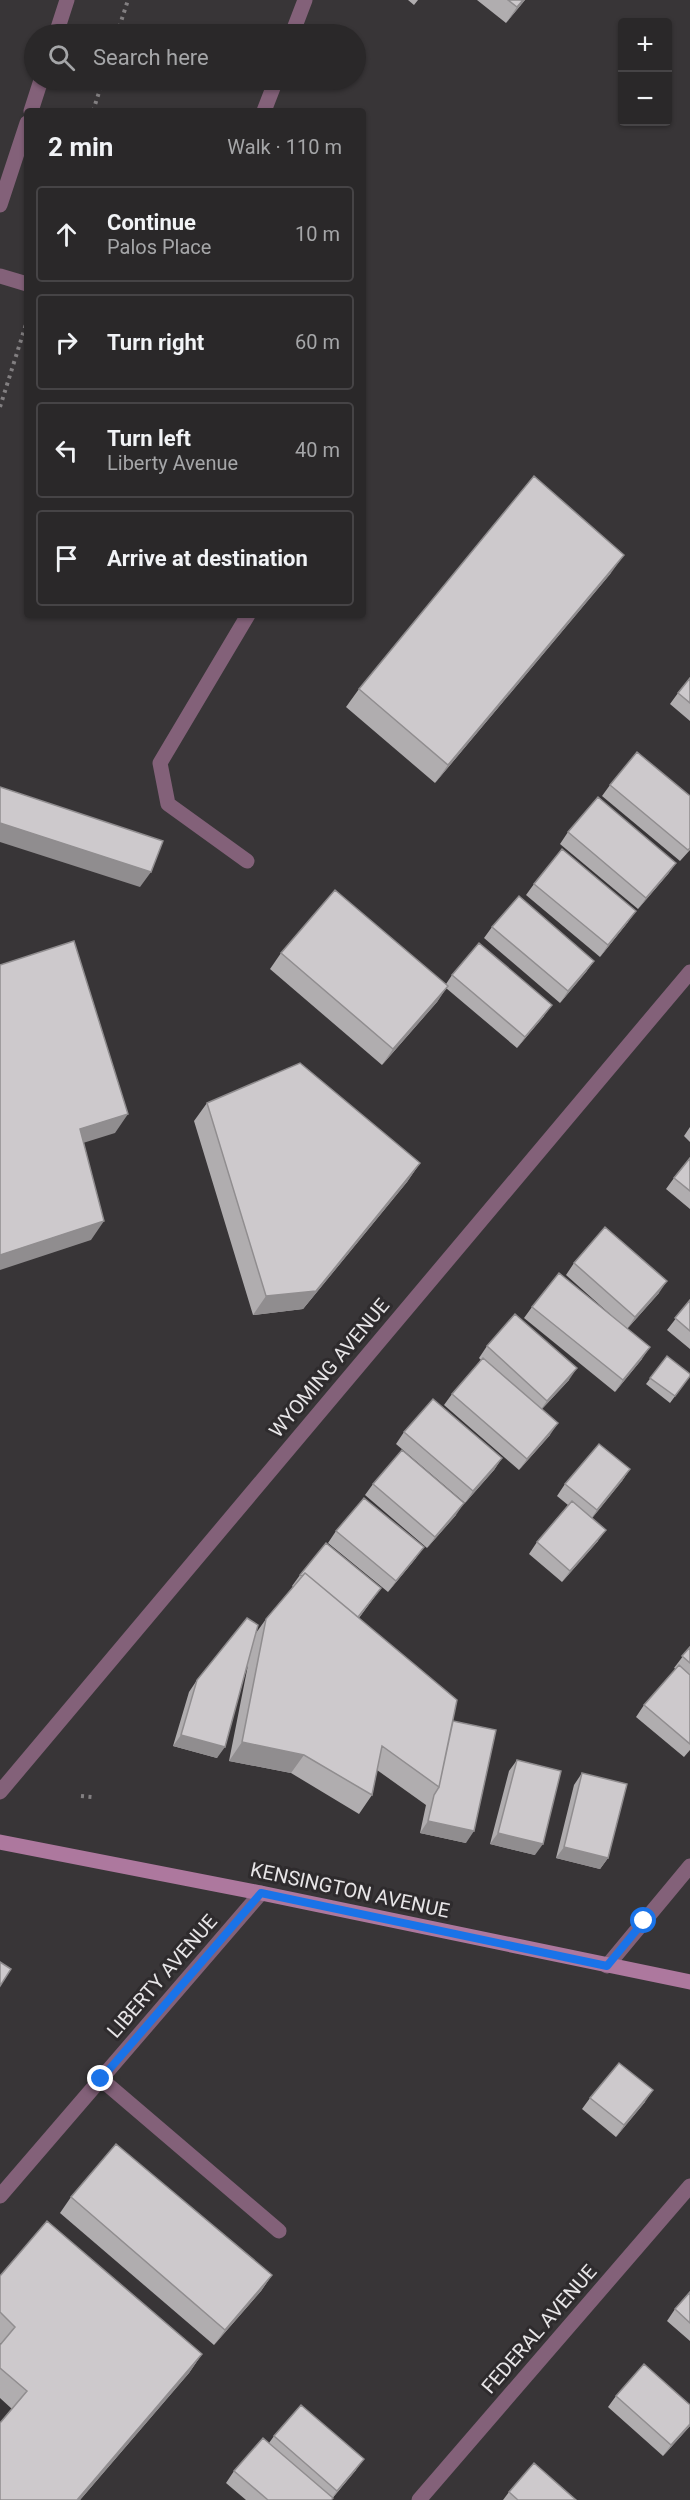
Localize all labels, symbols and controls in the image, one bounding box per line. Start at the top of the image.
map controls [618,18,672,126]
button: + [618,18,672,72]
search box [24,24,366,90]
icon: search [45,41,78,74]
text: Search here [93,45,209,70]
button: − [618,72,672,126]
text: 2 min [48,132,113,162]
text: Walk · 110 m [227,135,342,159]
text: Continue [107,210,196,235]
icon: ahead [50,218,83,251]
text: 10 m [295,222,340,246]
text: Palos Place [107,235,211,259]
icon: right [50,326,83,359]
text: Turn right [107,330,204,355]
text: 60 m [295,330,340,354]
text: Turn left [107,426,191,451]
icon: left [50,434,83,467]
text: 40 m [295,438,340,462]
text: Liberty Avenue [107,451,238,475]
icon: arrive [50,542,83,575]
text: Arrive at destination [107,546,308,571]
street label: WYOMING AVENUE [264,1294,394,1442]
street label: KENSINGTON AVENUE [248,1857,452,1923]
route start [630,1907,656,1933]
street label: LIBERTY AVENUE [102,1909,222,2043]
route end [87,2065,113,2091]
street label: FEDERAL AVENUE [477,2260,601,2398]

